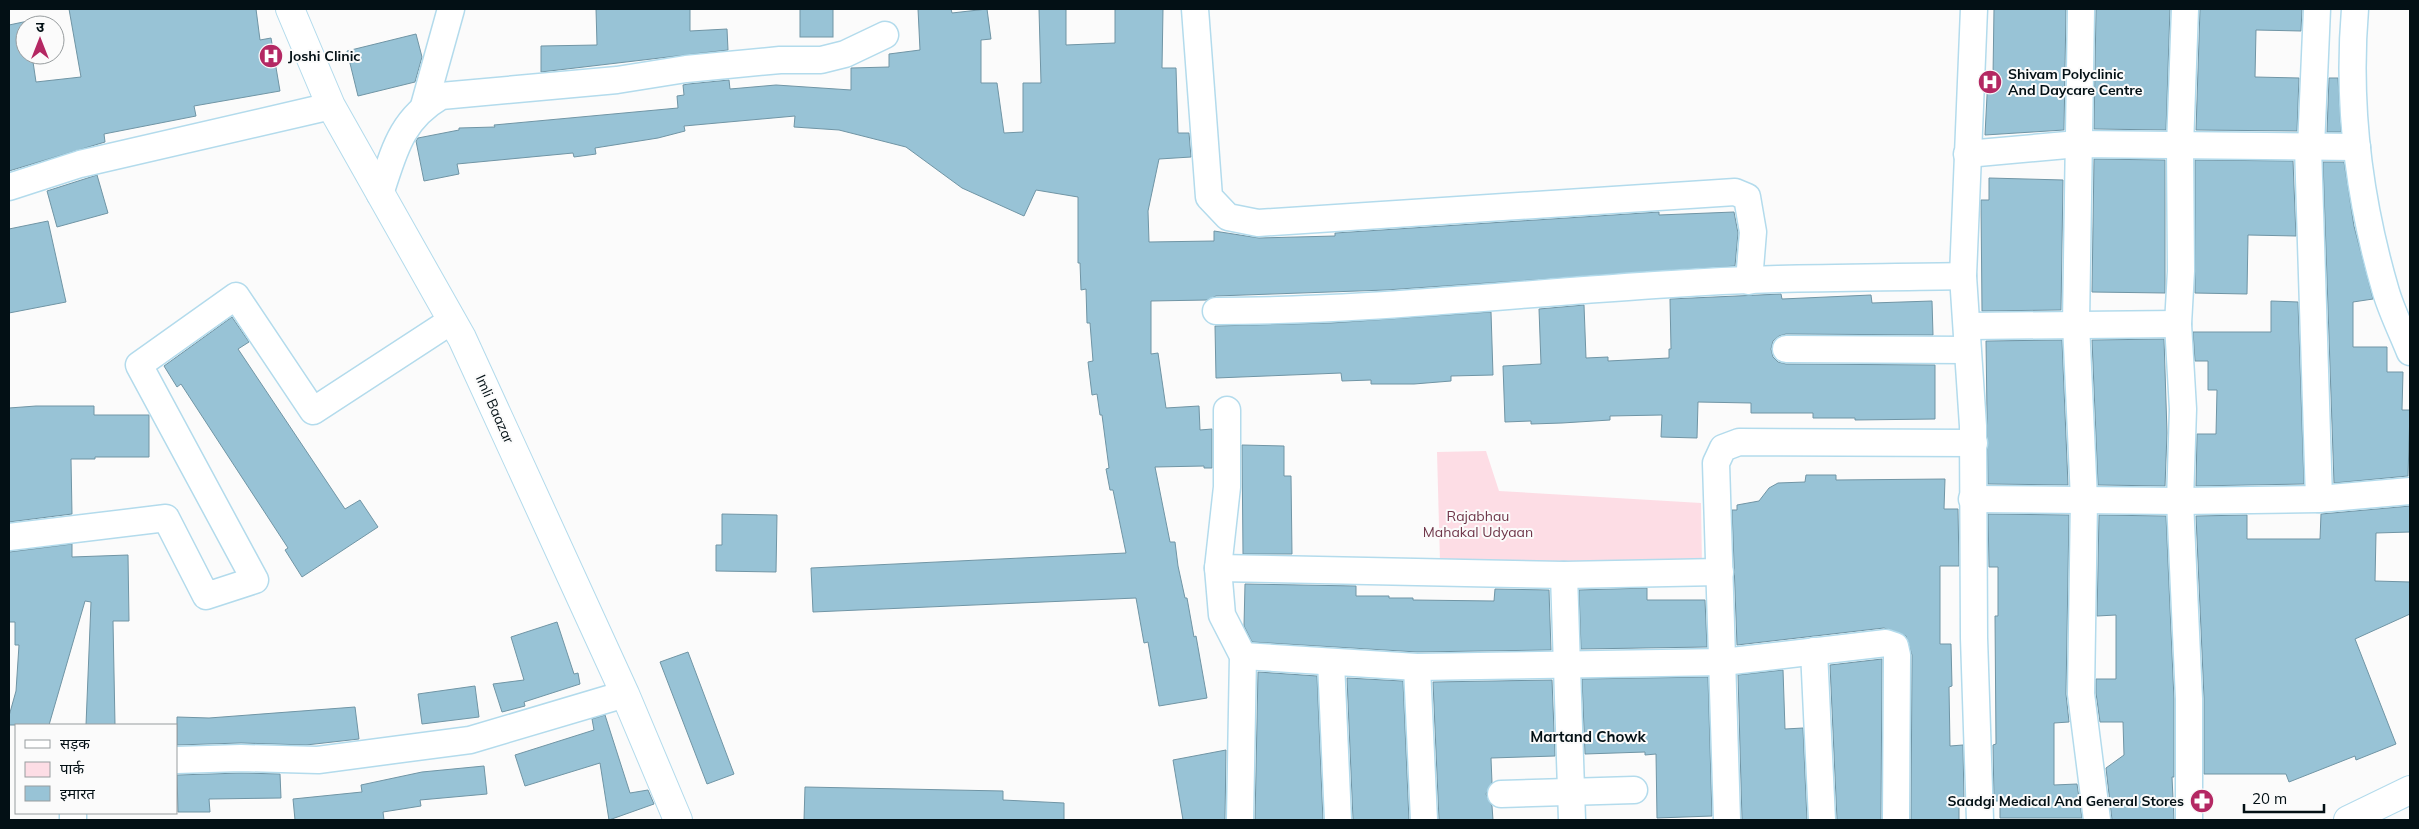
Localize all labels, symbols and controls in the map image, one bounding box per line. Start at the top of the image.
north arrow [15,15,65,65]
text: उ [36,18,45,36]
hospital icon: Joshi Clinic [258,43,284,69]
place label: Joshi Clinic [288,47,360,65]
place label: Shivam Polyclinic And Daycare Centre [2008,65,2143,99]
hospital icon: Shivam Polyclinic And Daycare Centre [1977,69,2003,95]
street label: Imli Baazar [472,372,518,447]
park label: Rajabhau Mahakal Udyaan [1423,507,1533,541]
legend [15,724,178,814]
district label: Martand Chowk [1530,727,1647,746]
text: सड़क [60,734,90,753]
text: पार्क [60,759,84,778]
scale bar [2244,782,2324,814]
text: इमारत [60,784,95,803]
pharmacy icon: Saadgi Medical And General Stores [2189,788,2215,814]
text: 20 m [2252,789,2287,808]
place label: Saadgi Medical And General Stores [1948,792,2184,810]

